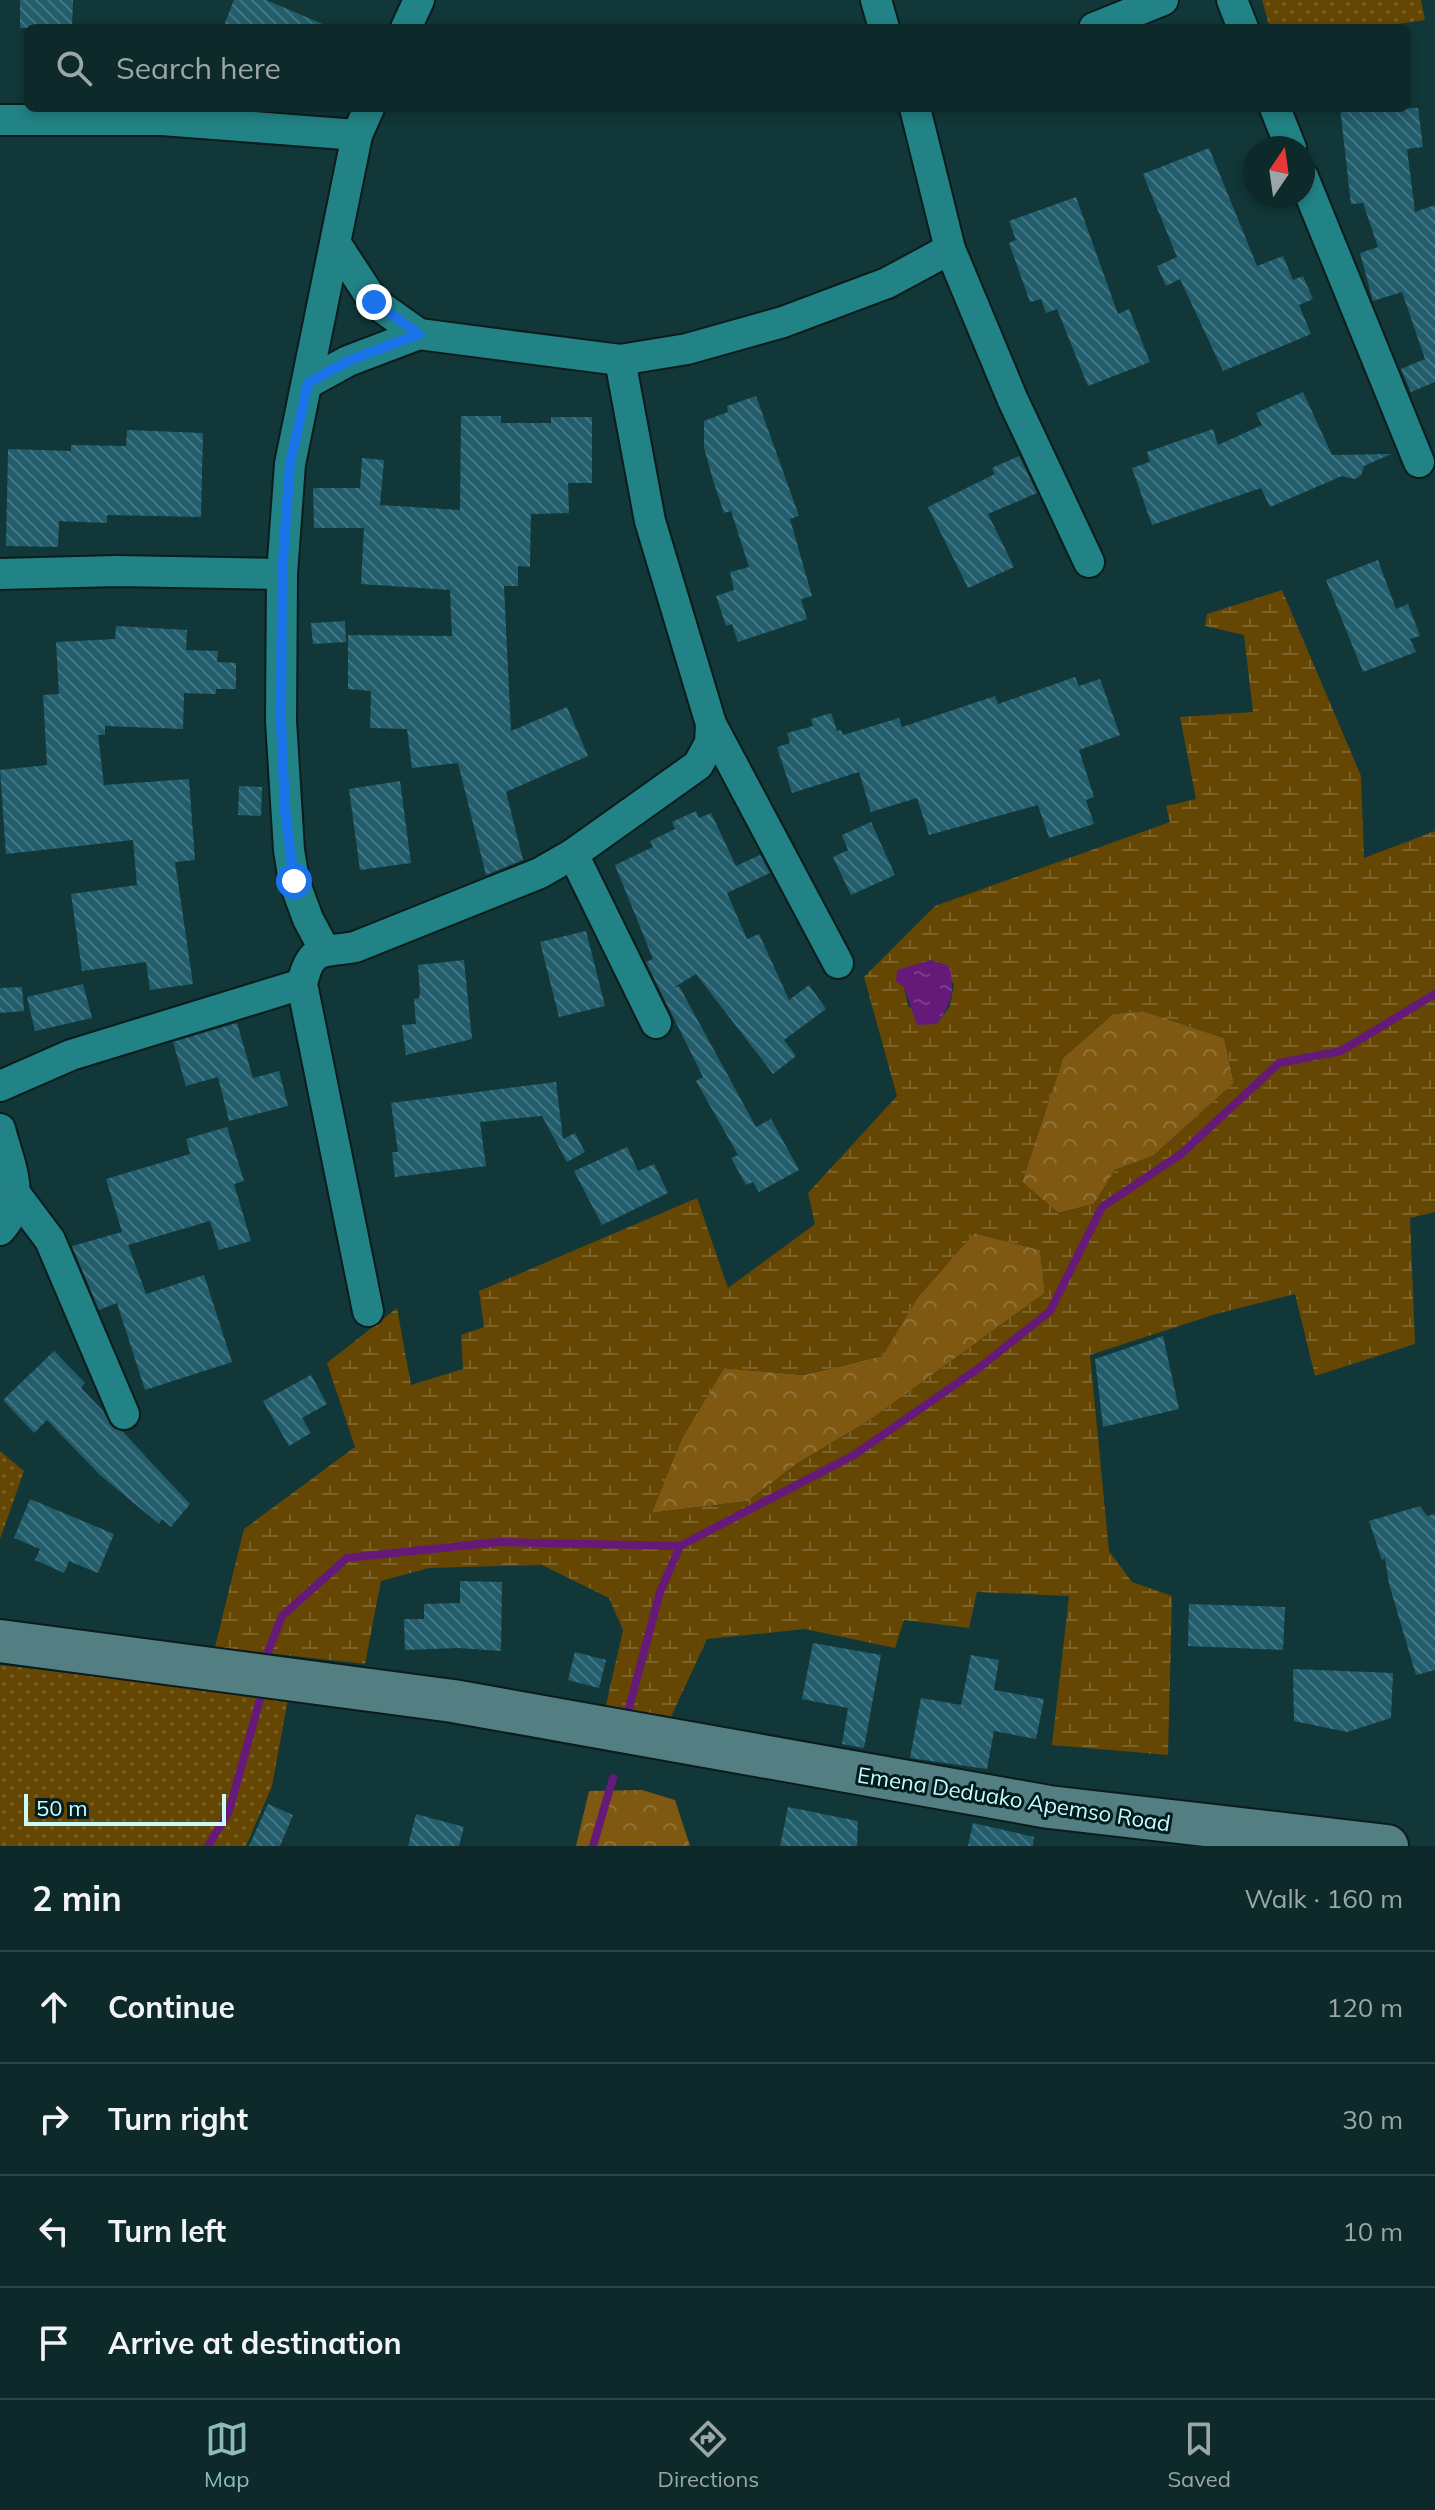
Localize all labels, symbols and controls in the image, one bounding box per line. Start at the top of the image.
search box [24,24,1411,112]
icon: search [52,46,96,90]
text: Search here [116,49,281,87]
north arrow [1243,136,1315,208]
route end [356,284,392,320]
route start [276,863,312,899]
street label: Emena Deduako Apemso Road [855,1760,1173,1838]
scale bar [24,1790,226,1826]
text: 50 m [36,1794,87,1822]
text: 2 min [32,1877,122,1920]
text: Walk · 160 m [1244,1882,1403,1915]
icon: ahead [32,1985,76,2029]
text: Continue [108,1988,235,2026]
text: 120 m [1327,1991,1403,2024]
icon: right [32,2097,76,2141]
text: Turn right [108,2100,248,2138]
text: 30 m [1342,2103,1403,2136]
icon: left [32,2209,76,2253]
text: Turn left [108,2212,226,2250]
text: 10 m [1342,2215,1403,2248]
icon: arrive [32,2321,76,2365]
text: Arrive at destination [108,2324,402,2362]
tab: Map [204,2417,249,2493]
tab: Directions [658,2417,759,2493]
tab: Saved [1167,2417,1231,2493]

